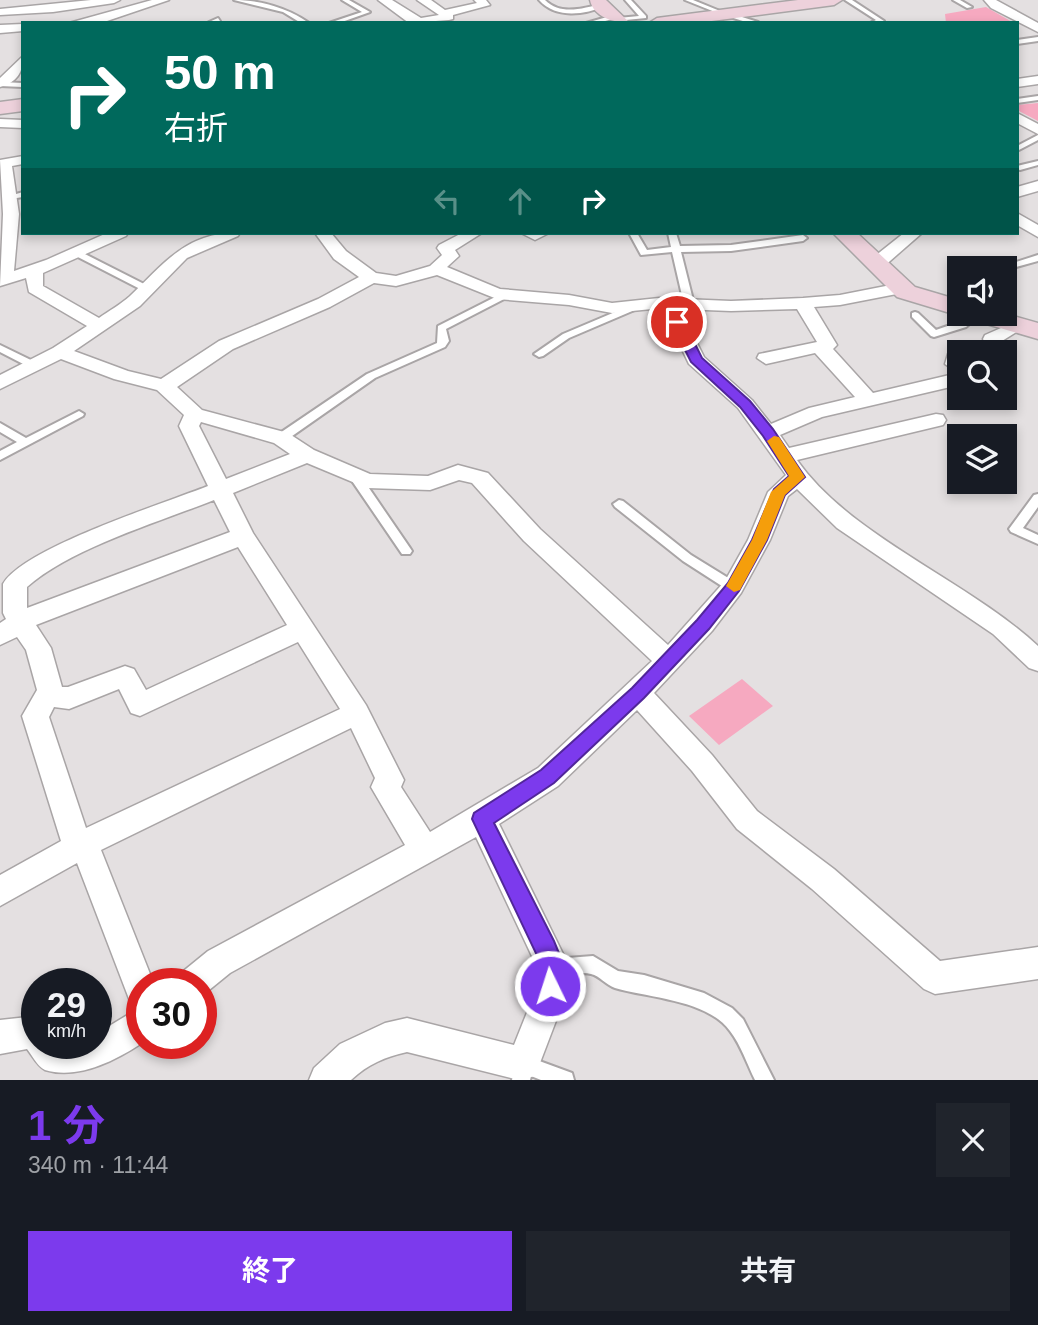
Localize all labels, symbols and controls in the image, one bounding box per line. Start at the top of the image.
text: 50 m [164,45,276,99]
icon: right [49,49,140,140]
text: 右折 [164,110,228,146]
icon: left [428,182,466,220]
icon: ahead [501,182,539,220]
icon: right [574,182,612,220]
map controls [947,256,1017,494]
button: sound [947,256,1017,326]
pin [647,292,707,352]
icon: arrive [658,303,696,341]
button: search [947,340,1017,410]
button: layers [947,424,1017,494]
position arrow [513,949,587,1023]
speed limit sign: 30 [126,968,217,1059]
text: 29 [47,985,86,1024]
text: km/h [47,1021,86,1041]
text: 1 分 [28,1102,105,1149]
button: close [936,1103,1010,1177]
text: 340 m · 11:44 [28,1152,168,1178]
button: 終了 [28,1231,512,1311]
button: 共有 [526,1231,1010,1311]

